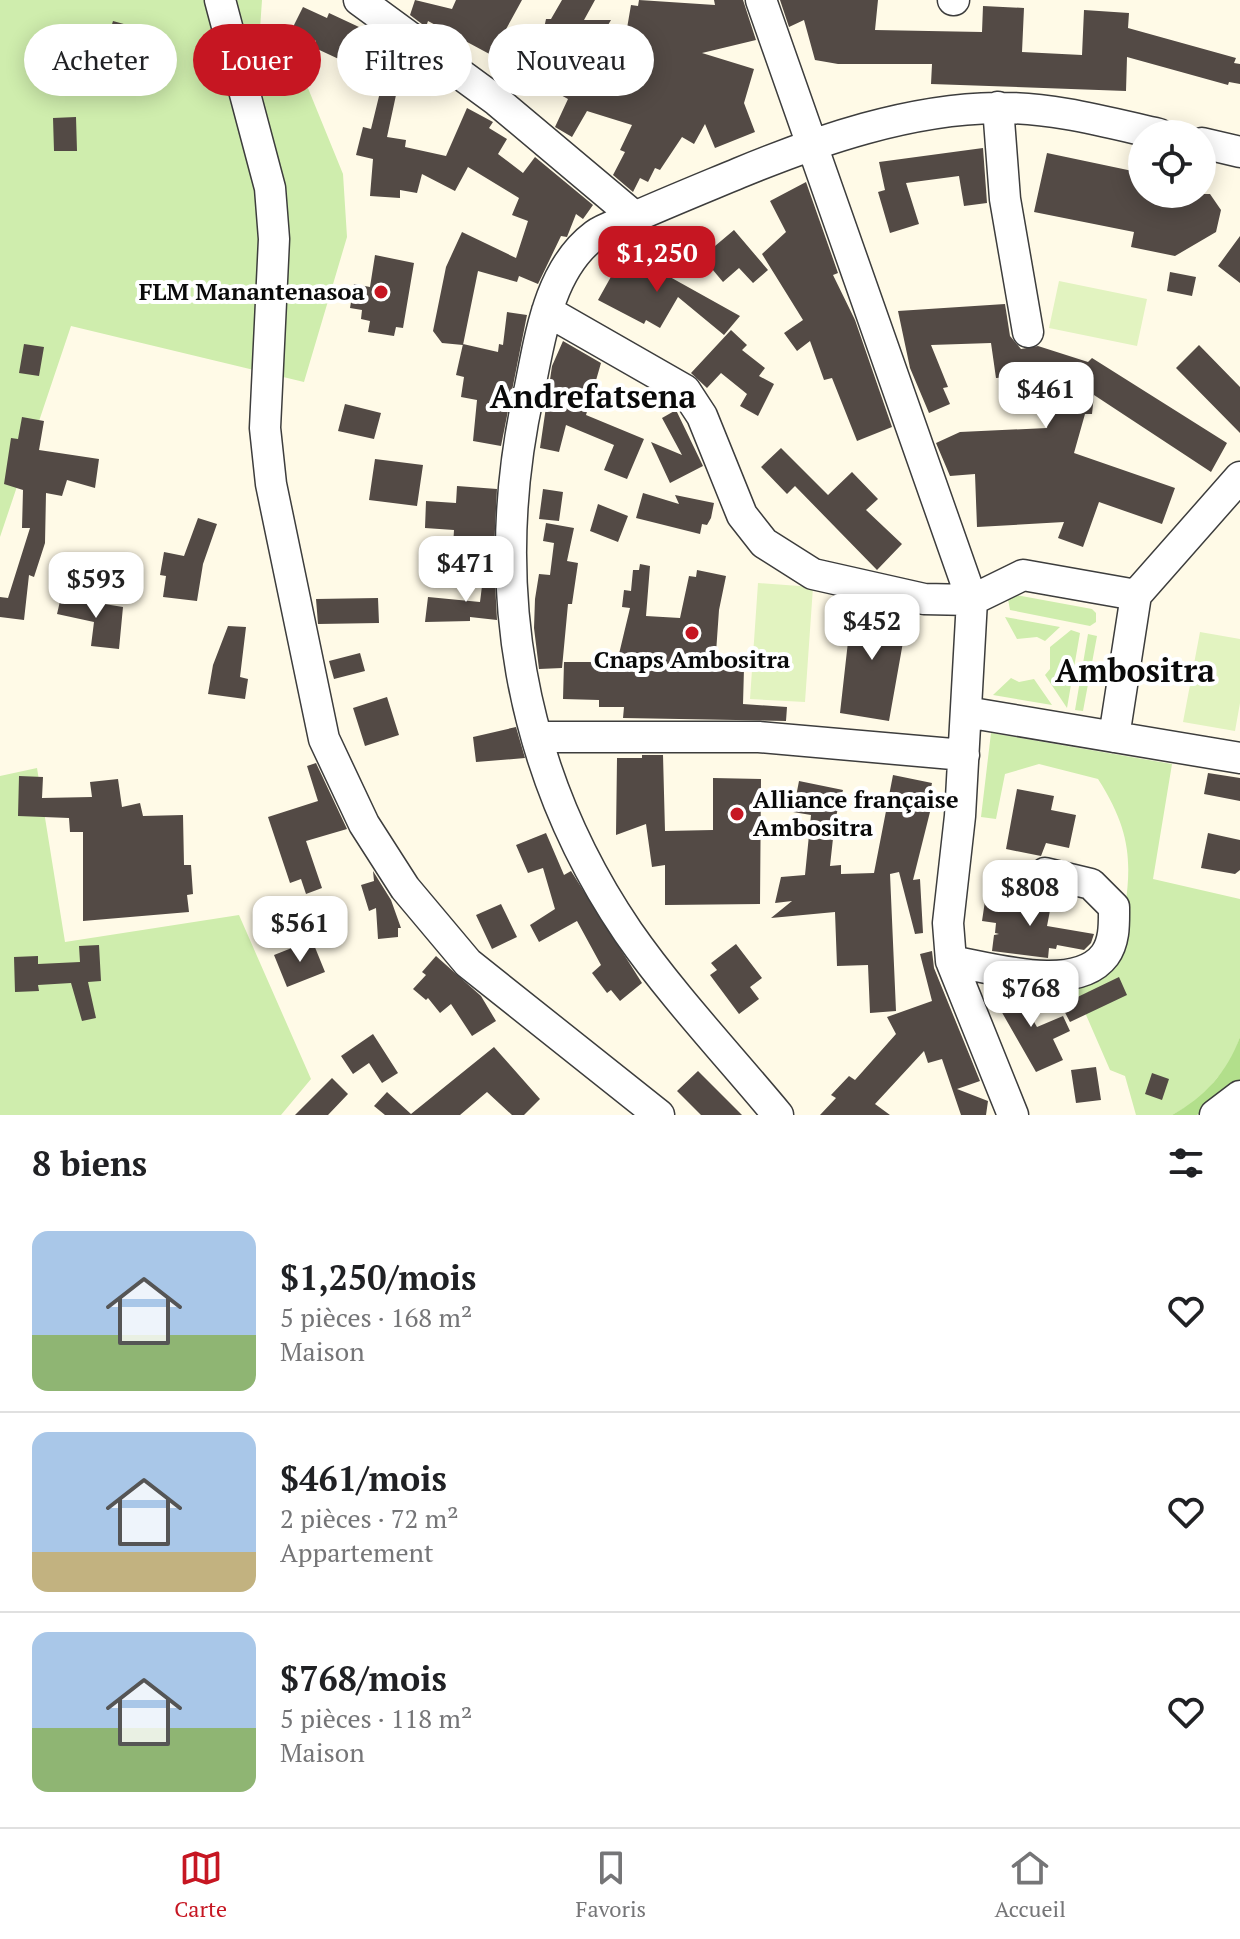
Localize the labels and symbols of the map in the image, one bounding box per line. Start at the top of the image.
pin: $1,250 [592,226,722,294]
place label: FLM Manantenasoa [139,275,366,307]
marker: FLM Manantenasoa [372,283,390,301]
pin: $461 [999,362,1093,430]
district label: Andrefatsena [490,375,696,417]
pin: $471 [419,536,513,604]
pin: $593 [49,552,143,620]
pin: $452 [825,594,919,662]
marker: Cnaps Ambositra [683,624,701,642]
place label: Cnaps Ambositra [594,643,791,675]
district label: Ambositra [1055,649,1215,691]
place label: Alliance française Ambositra [753,783,959,843]
marker: Alliance française Ambositra [728,805,746,823]
pin: $808 [983,860,1077,928]
pin: $561 [253,896,347,964]
pin: $768 [984,961,1078,1029]

